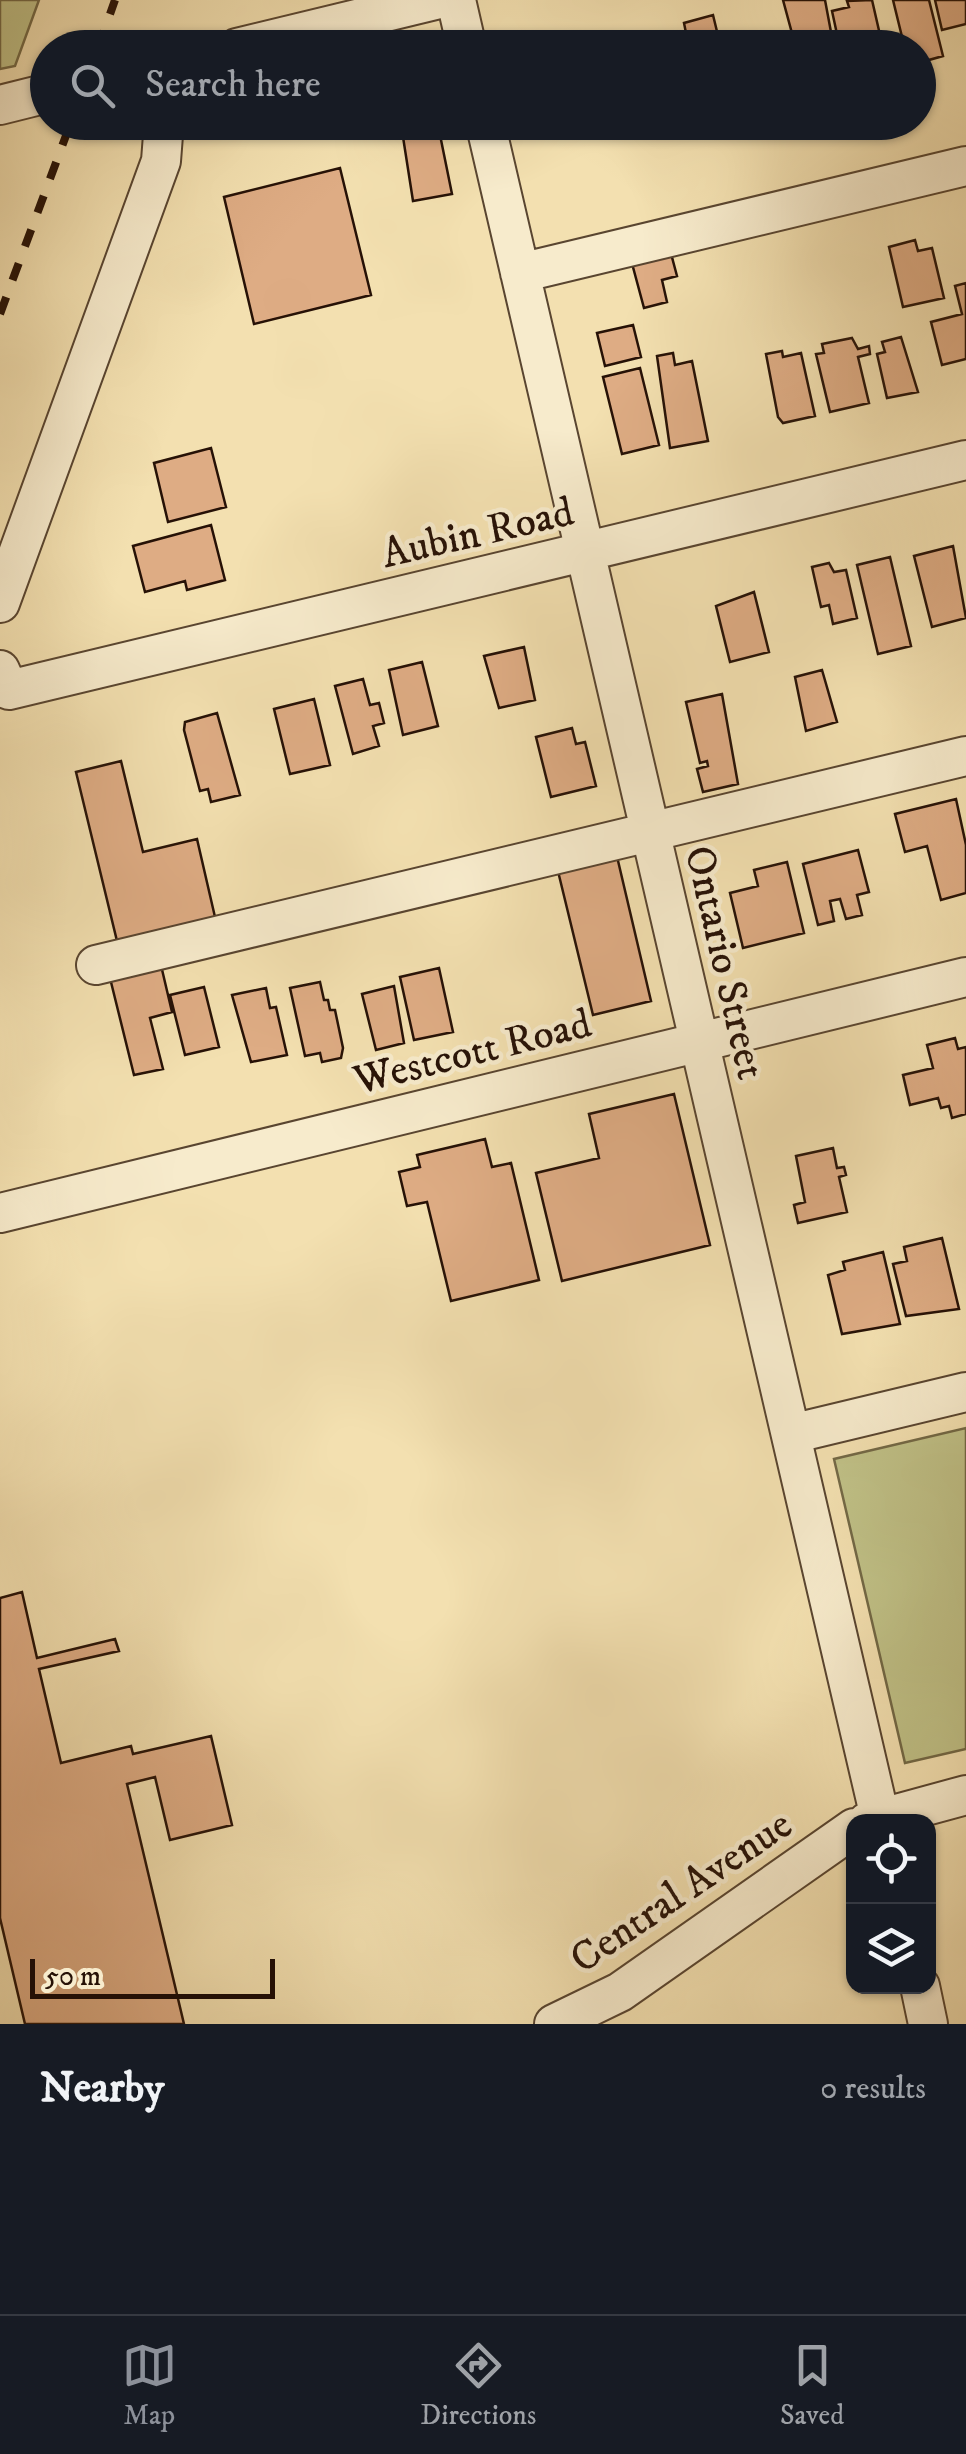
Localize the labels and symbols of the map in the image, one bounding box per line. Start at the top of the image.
street label: Aubin Road [377,487,579,581]
street label: Ontario Street [672,841,776,1084]
street label: Westcott Road [348,998,597,1108]
street label: Central Avenue [561,1799,803,1986]
scale bar [30,1954,275,1998]

